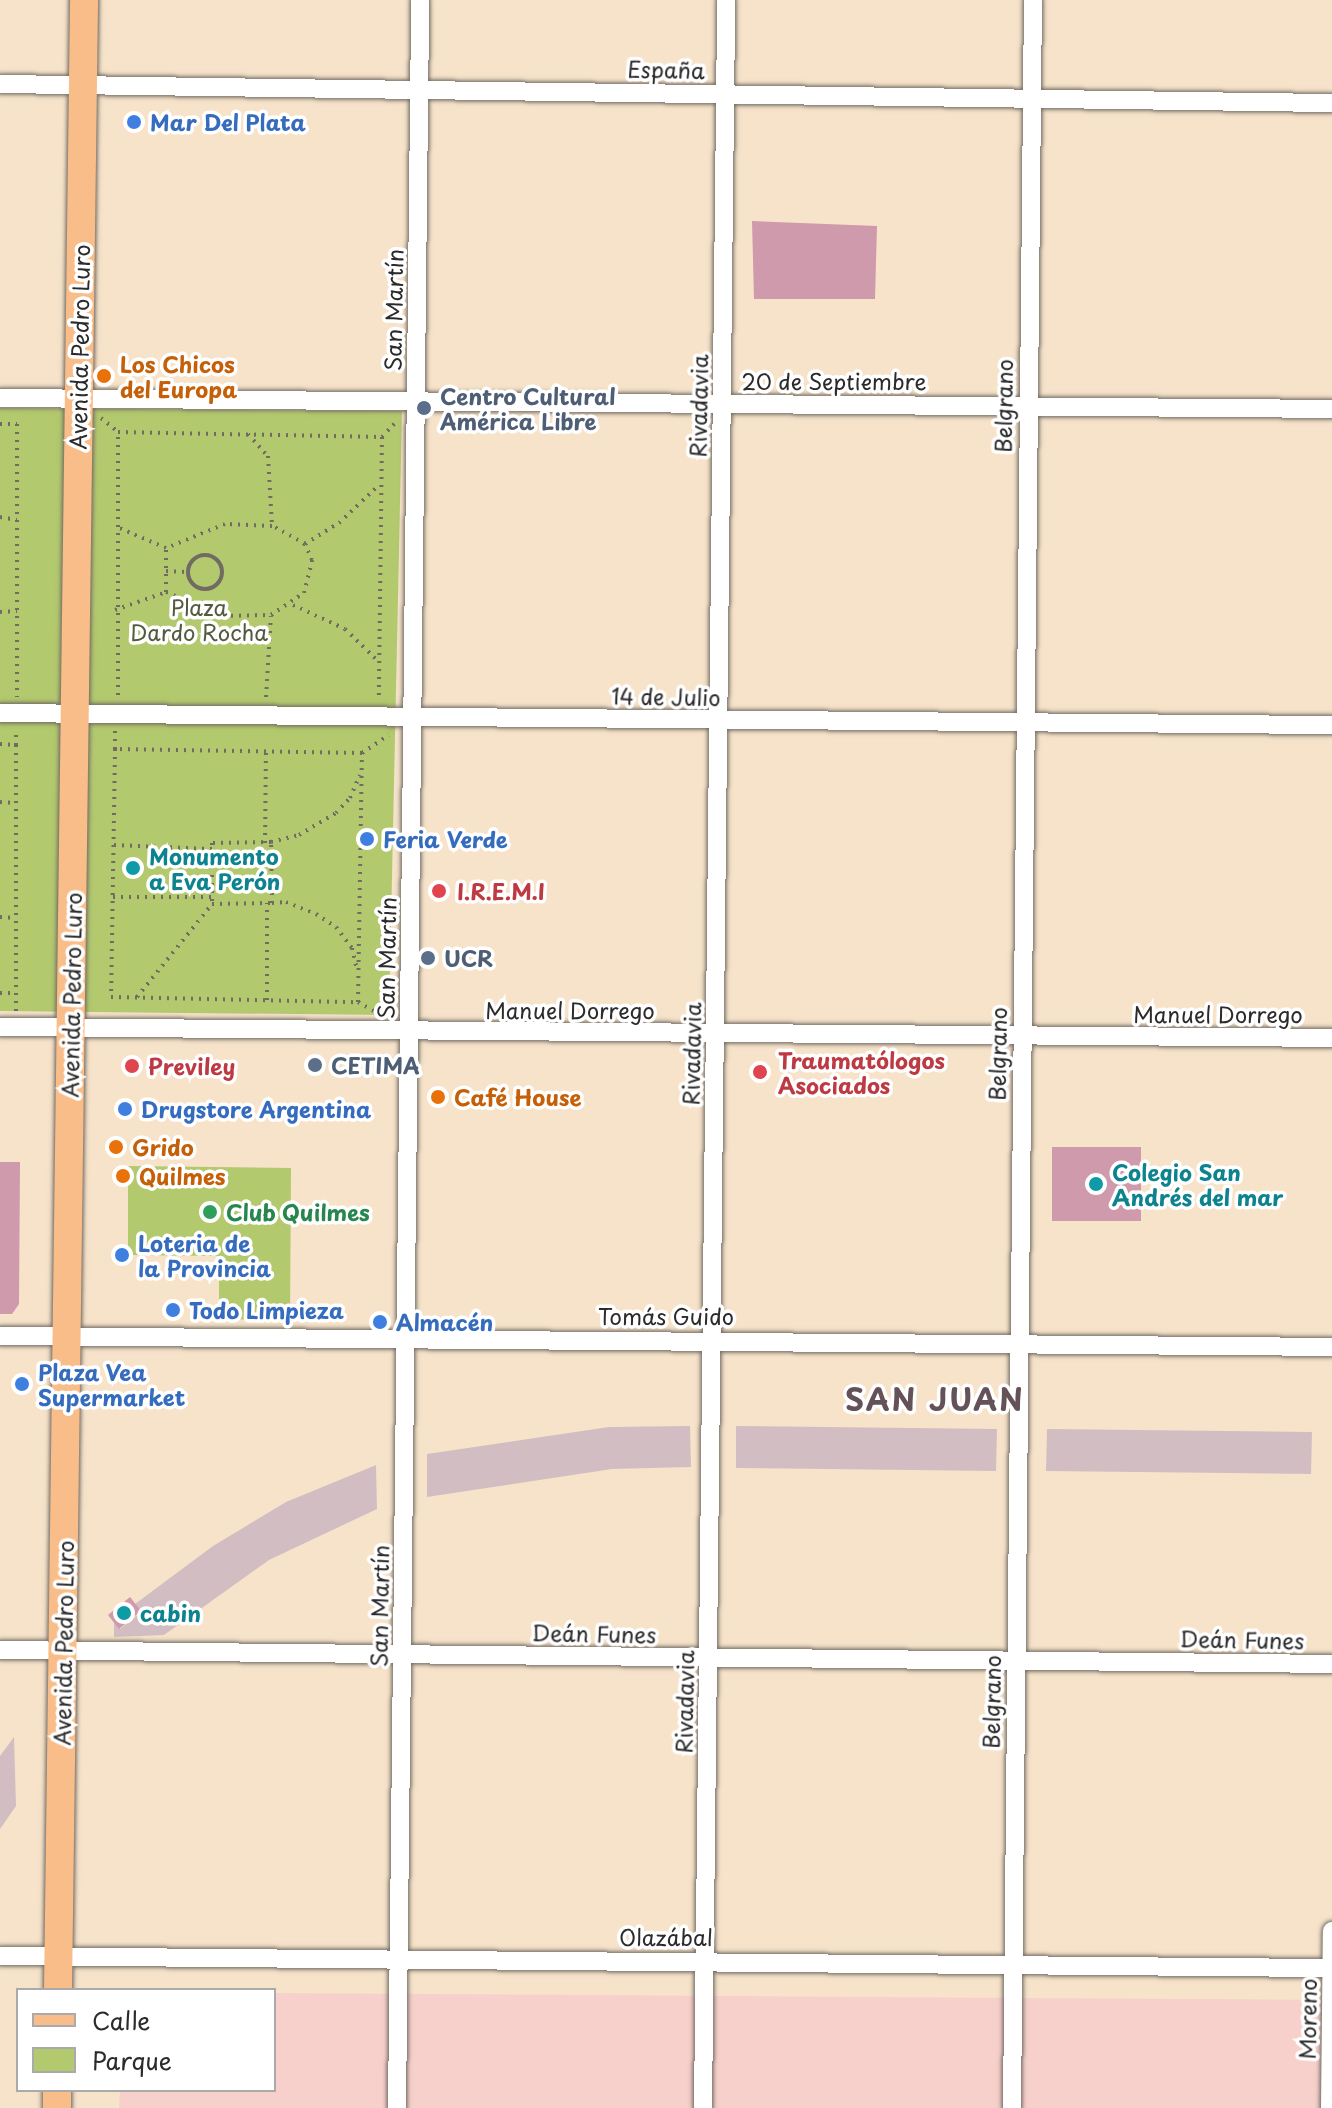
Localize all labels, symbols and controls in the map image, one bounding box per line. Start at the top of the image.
street label: España [627,55,705,83]
place label: Mar Del Plata [150,109,308,135]
marker: Mar Del Plata [125,113,143,131]
street label: Avenida Pedro Luro [64,245,94,449]
street label: San Martín [379,249,407,371]
place label: Los Chicos del Europa [120,350,239,402]
street label: Rivadavia [684,354,712,458]
street label: Belgrano [989,359,1017,453]
marker: Los Chicos del Europa [95,367,113,385]
street label: 20 de Septiembre [739,368,929,394]
place label: Centro Cultural América Libre [440,382,616,434]
marker: Centro Cultural América Libre [415,399,433,417]
park label: Plaza Dardo Rocha [131,593,267,644]
street label: 14 de Julio [609,682,723,710]
place label: Feria Verde [383,826,508,852]
marker: Feria Verde [358,830,376,848]
place label: Monumento a Eva Perón [149,842,281,894]
marker: Monumento a Eva Perón [124,859,142,877]
place label: I.R.E.M.I [457,878,545,904]
marker: I.R.E.M.I [428,880,450,902]
street label: Avenida Pedro Luro [56,893,86,1097]
street label: San Martín [372,897,400,1019]
place label: UCR [444,945,493,971]
marker: UCR [419,949,437,967]
street label: Manuel Dorrego [484,997,656,1023]
street label: Manuel Dorrego [1132,1001,1304,1027]
street label: Rivadavia [677,1002,705,1106]
street label: Belgrano [983,1007,1011,1101]
place label: Traumatólogos Asociados [778,1046,945,1098]
place label: CETIMA [331,1052,420,1078]
place label: Previley [148,1053,235,1079]
marker: CETIMA [306,1056,324,1074]
marker: Previley [123,1057,141,1075]
marker: Traumatólogos Asociados [749,1061,771,1083]
place label: Café House [454,1084,581,1110]
marker: Café House [429,1088,447,1106]
place label: Drugstore Argentina [141,1096,372,1122]
marker: Drugstore Argentina [116,1100,134,1118]
place label: Grido [132,1134,194,1160]
marker: Grido [107,1138,125,1156]
place label: Colegio San Andrés del mar [1112,1158,1285,1210]
place label: Quilmes [139,1163,226,1189]
marker: Quilmes [114,1167,132,1185]
marker: Colegio San Andrés del mar [1087,1175,1105,1193]
place label: Club Quilmes [226,1199,369,1225]
marker: Club Quilmes [201,1203,219,1221]
place label: Loteria de la Provincia [138,1229,271,1280]
marker: Loteria de la Provincia [113,1246,131,1264]
place label: Todo Limpieza [189,1297,344,1323]
marker: Todo Limpieza [164,1301,182,1319]
street label: Tomás Guido [598,1303,734,1329]
place label: Almacén [396,1309,493,1335]
marker: Almacén [371,1313,389,1331]
place label: Plaza Vea Supermarket [38,1358,185,1410]
marker: Plaza Vea Supermarket [13,1375,31,1393]
district label: SAN JUAN [846,1381,1024,1417]
street label: Avenida Pedro Luro [48,1541,78,1745]
street label: San Martín [365,1545,393,1667]
place label: cabin [140,1600,201,1626]
marker: cabin [115,1604,133,1622]
street label: Deán Funes [531,1619,657,1647]
street label: Deán Funes [1179,1625,1305,1653]
street label: Rivadavia [670,1650,698,1754]
street label: Belgrano [977,1655,1005,1749]
street label: Olazábal [619,1924,713,1950]
street label: Moreno [1293,1978,1321,2060]
legend [16,1988,276,2092]
text: Calle [92,2002,150,2038]
text: Parque [92,2042,172,2078]

